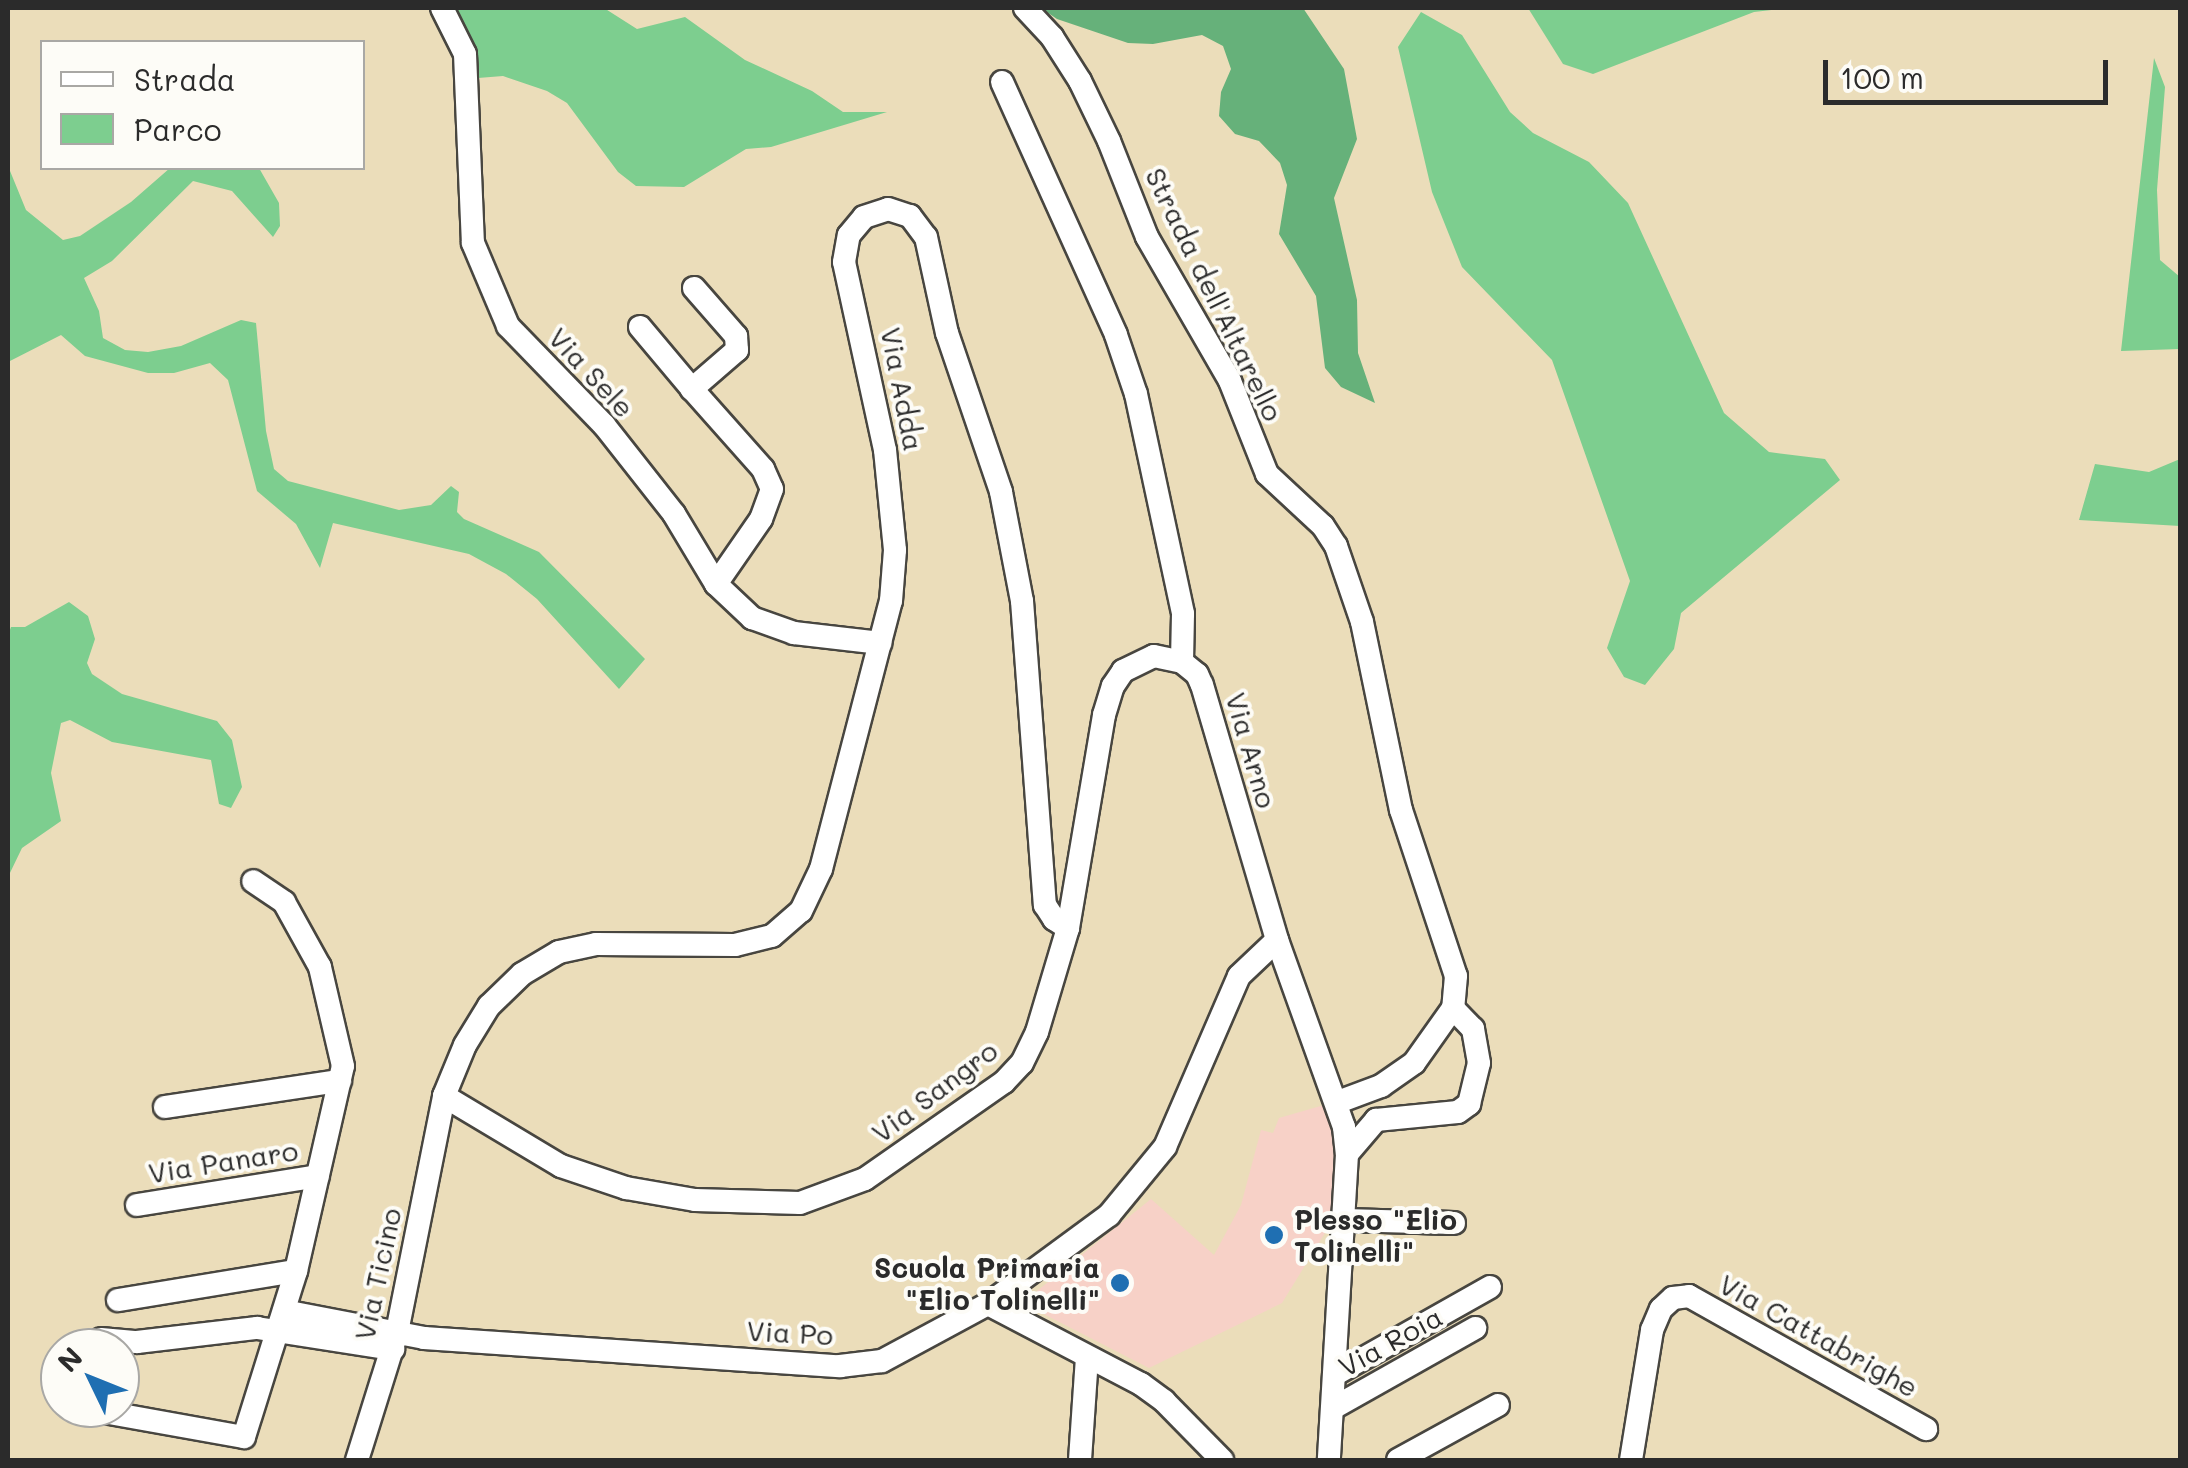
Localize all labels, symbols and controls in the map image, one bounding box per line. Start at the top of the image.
legend [40,40,365,170]
scale bar [1828,40,2113,102]
text: 100 m [1840,57,1924,97]
text: Strada [134,59,236,99]
text: Parco [134,109,222,149]
street label: Strada dell'Altarello [1139,162,1291,426]
street label: Via Sele [542,320,642,424]
street label: Via Adda [875,324,931,454]
street label: Via Arno [1220,688,1284,812]
street label: Via Sangro [865,1033,1003,1149]
street label: Via Panaro [146,1133,300,1189]
place label: Plesso "Elio Tolinelli" [1294,1202,1457,1268]
street label: Via Ticino [347,1205,407,1343]
marker: Plesso "Elio Tolinelli" [1263,1224,1285,1246]
place label: Scuola Primaria "Elio Tolinelli" [874,1250,1100,1316]
street label: Via Cattabrighe [1714,1266,1924,1404]
marker: Scuola Primaria "Elio Tolinelli" [1109,1272,1131,1294]
street label: Via Roia [1332,1299,1448,1383]
street label: Via Po [746,1313,834,1351]
north arrow [40,1328,140,1428]
text: N [49,1339,90,1379]

